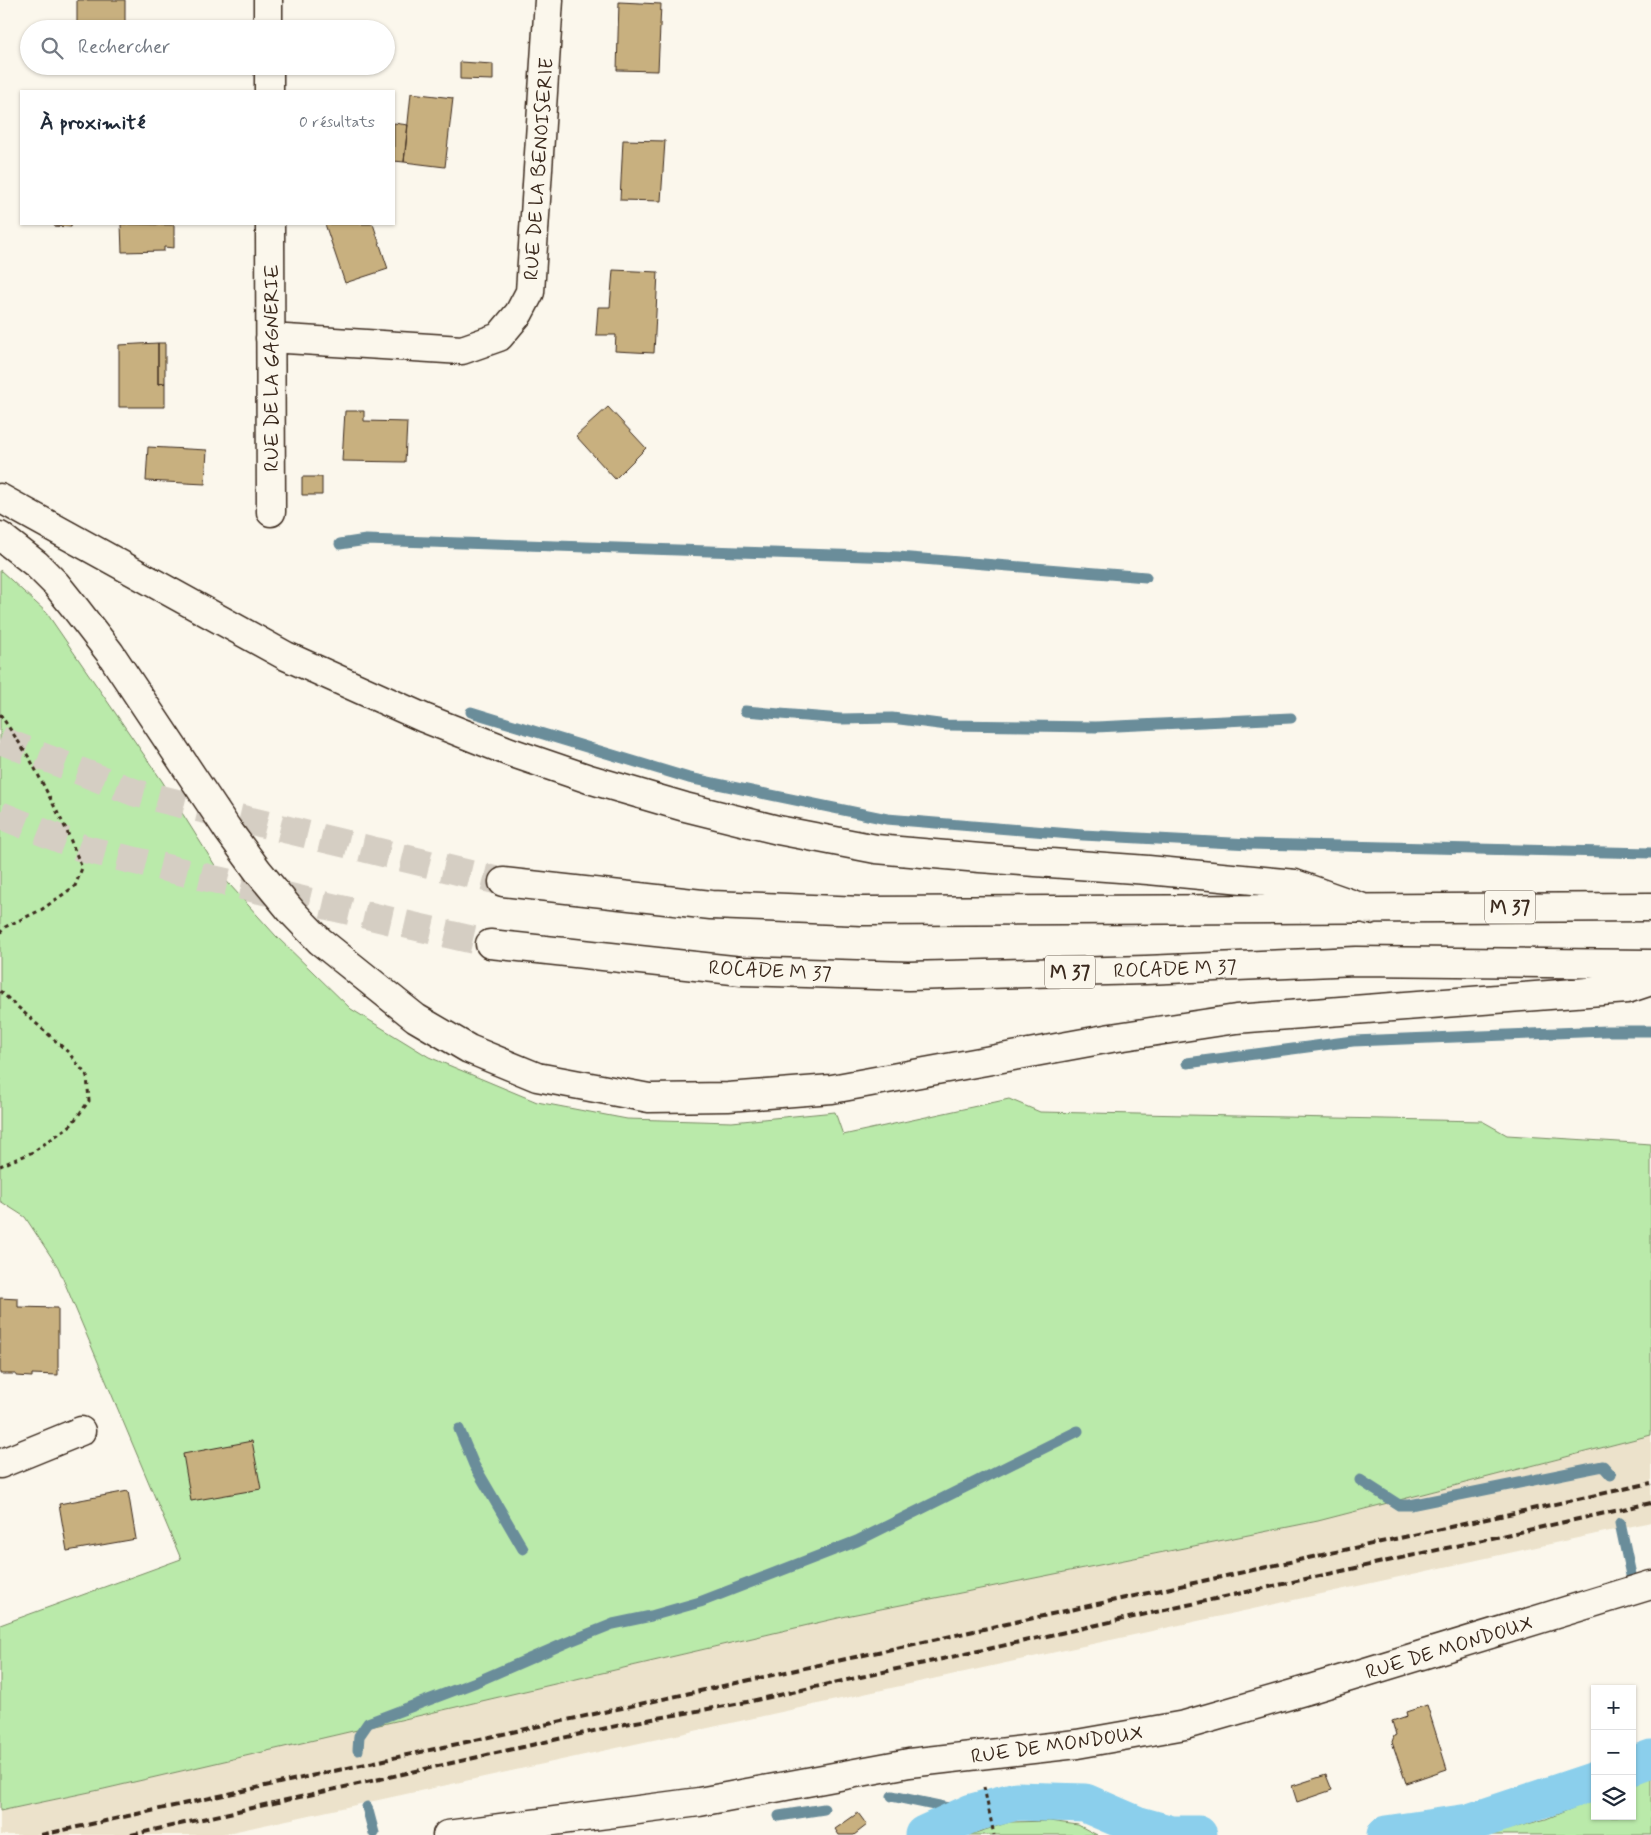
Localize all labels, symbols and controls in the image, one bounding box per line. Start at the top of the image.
search box [20,20,395,75]
icon: search [38,34,66,62]
text: Rechercher [78,35,170,60]
street label: RUE DE LA BENOISERIE [518,57,561,281]
text: À proximité [40,109,146,137]
text: 0 résultats [299,112,375,133]
street label: RUE DE LA GAGNERIE [259,264,286,472]
road number: M 37 [1485,890,1535,924]
street label: ROCADE M 37 [1113,954,1237,985]
street label: ROCADE M 37 [708,955,832,988]
road number: M 37 [1045,956,1095,989]
street label: RUE DE MONDOUX [1363,1610,1536,1687]
map controls [1591,1685,1636,1820]
button: + [1591,1685,1636,1730]
street label: RUE DE MONDOUX [969,1720,1145,1771]
button: − [1591,1730,1636,1775]
button: layers [1591,1775,1636,1820]

